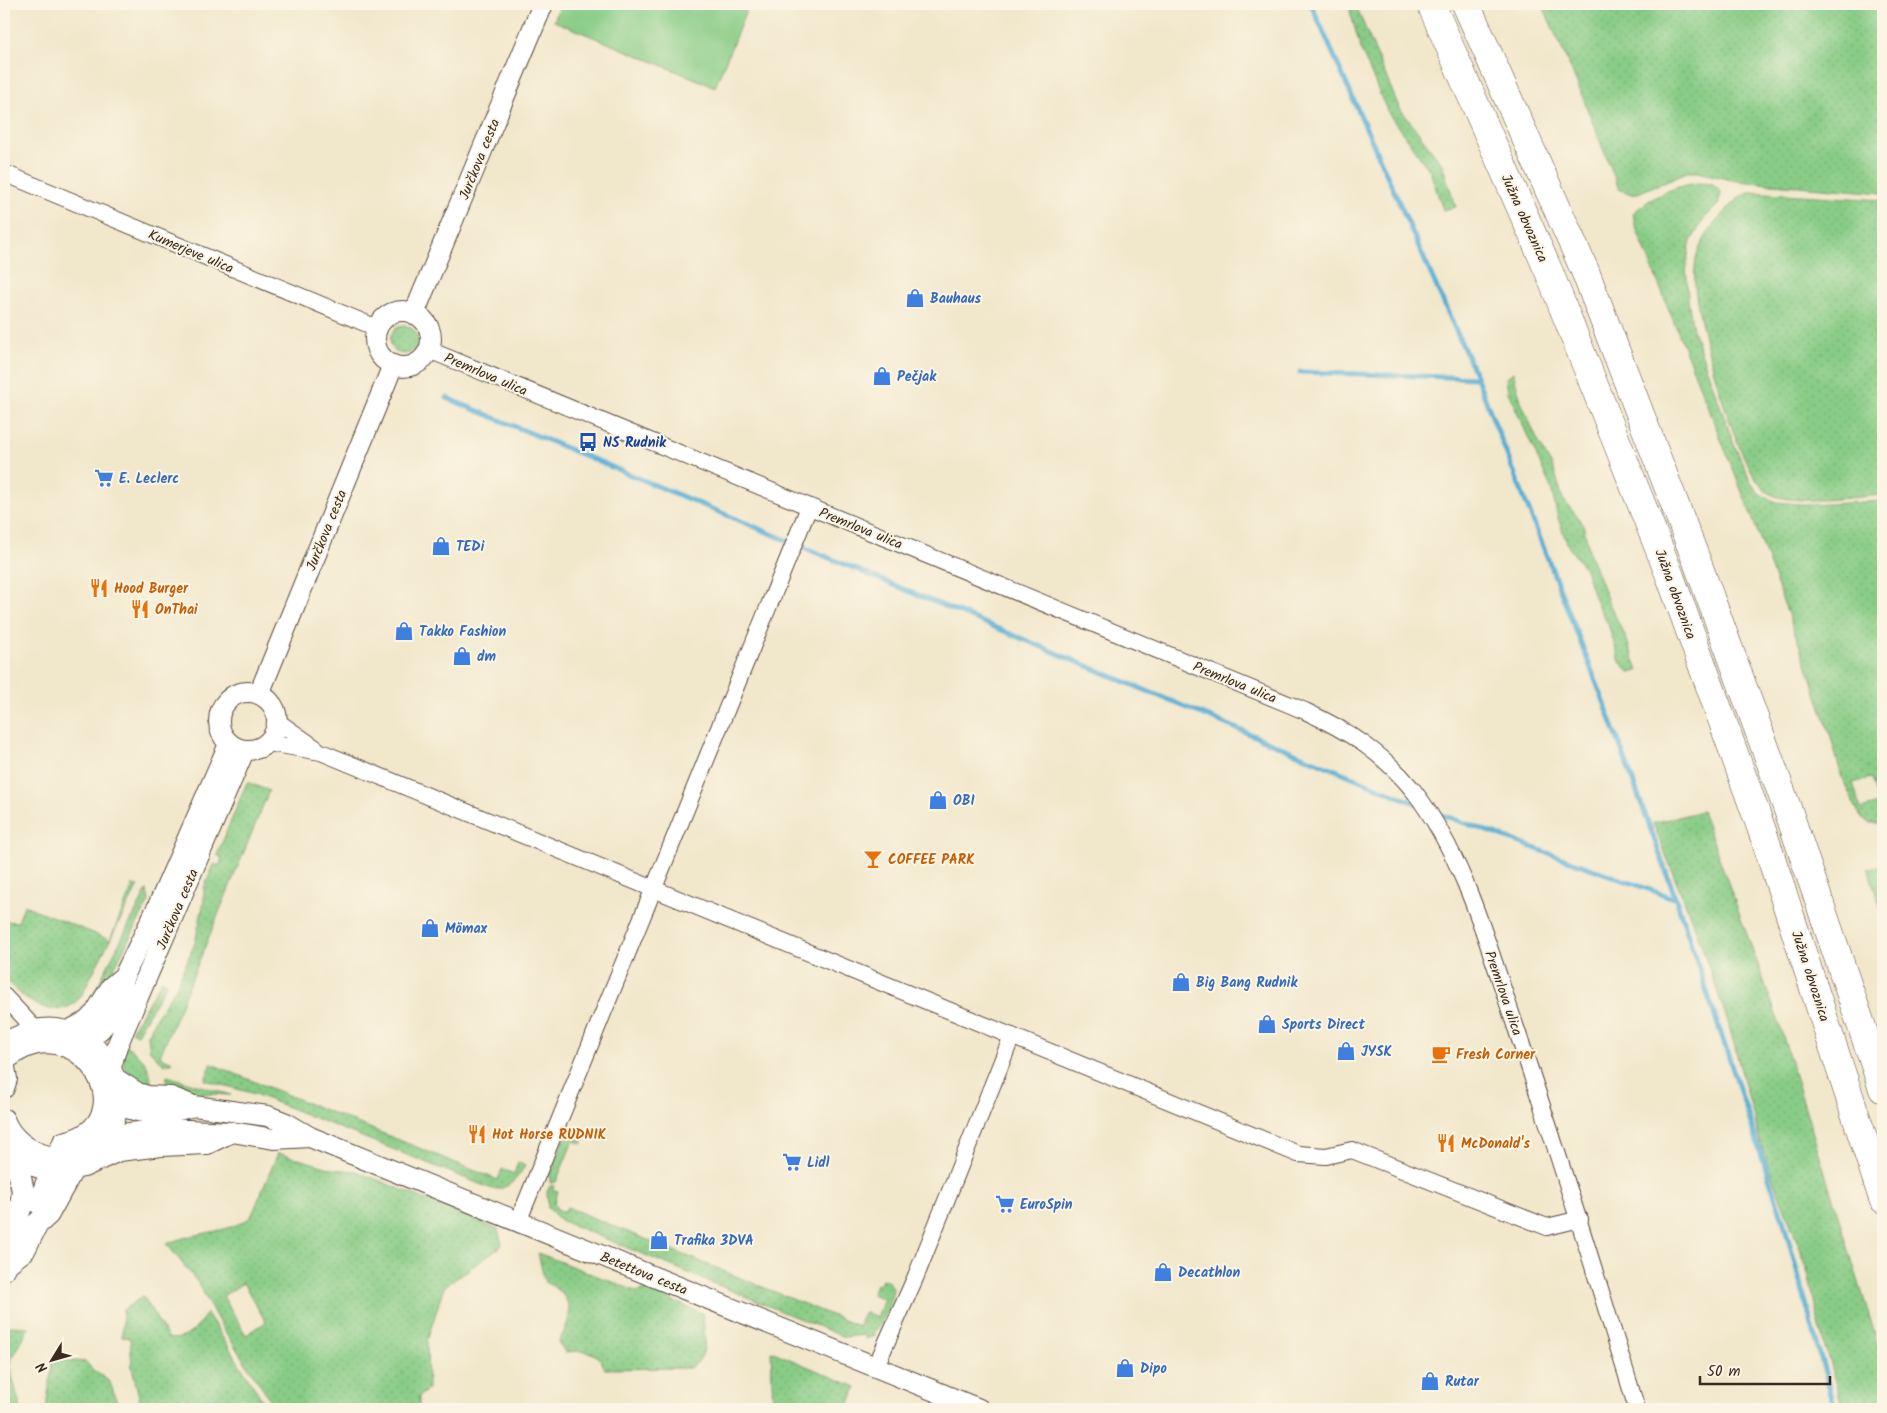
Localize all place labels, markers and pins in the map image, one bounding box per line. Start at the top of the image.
shop icon: Bauhaus [904,287,926,309]
place label: Bauhaus [930,288,982,310]
shop icon: Pečjak [871,365,893,387]
place label: Pečjak [897,366,937,388]
bus stop icon: NS Rudnik [577,431,599,453]
place label: NS Rudnik [603,432,667,454]
supermarket icon: E. Leclerc [93,467,115,489]
place label: E. Leclerc [119,468,179,490]
shop icon: TEDi [430,535,452,557]
place label: TEDi [456,536,485,558]
restaurant icon: Hood Burger [88,577,110,599]
place label: Hood Burger [114,578,189,600]
restaurant icon: OnThai [129,598,151,620]
place label: OnThai [155,599,198,621]
shop icon: Takko Fashion [393,620,415,642]
place label: Takko Fashion [419,621,507,643]
shop icon: dm [451,645,473,667]
place label: dm [477,646,497,668]
shop icon: OBI [927,789,949,811]
place label: OBI [953,790,975,812]
bar icon: COFFEE PARK [862,848,884,870]
place label: COFFEE PARK [888,849,975,871]
shop icon: Mömax [419,917,441,939]
place label: Mömax [445,918,488,940]
shop icon: Big Bang Rudnik [1170,971,1192,993]
place label: Big Bang Rudnik [1196,972,1298,994]
shop icon: Sports Direct [1256,1013,1278,1035]
place label: Sports Direct [1282,1014,1366,1036]
shop icon: JYSK [1335,1040,1357,1062]
place label: JYSK [1361,1041,1392,1063]
cafe icon: Fresh Corner [1430,1043,1452,1065]
place label: Fresh Corner [1456,1044,1536,1066]
restaurant icon: Hot Horse RUDNIK [466,1123,488,1145]
place label: Hot Horse RUDNIK [492,1124,607,1146]
restaurant icon: McDonald's [1435,1132,1457,1154]
place label: McDonald's [1461,1133,1530,1155]
supermarket icon: Lidl [781,1151,803,1173]
place label: Lidl [807,1152,830,1174]
supermarket icon: EuroSpin [994,1193,1016,1215]
place label: EuroSpin [1020,1194,1073,1216]
shop icon: Trafika 3DVA [648,1229,670,1251]
place label: Trafika 3DVA [674,1230,754,1252]
shop icon: Decathlon [1152,1261,1174,1283]
place label: Decathlon [1178,1262,1240,1284]
shop icon: Dipo [1114,1357,1136,1379]
place label: Dipo [1140,1358,1167,1380]
shop icon: Rutar [1419,1370,1441,1392]
place label: Rutar [1445,1371,1480,1393]

